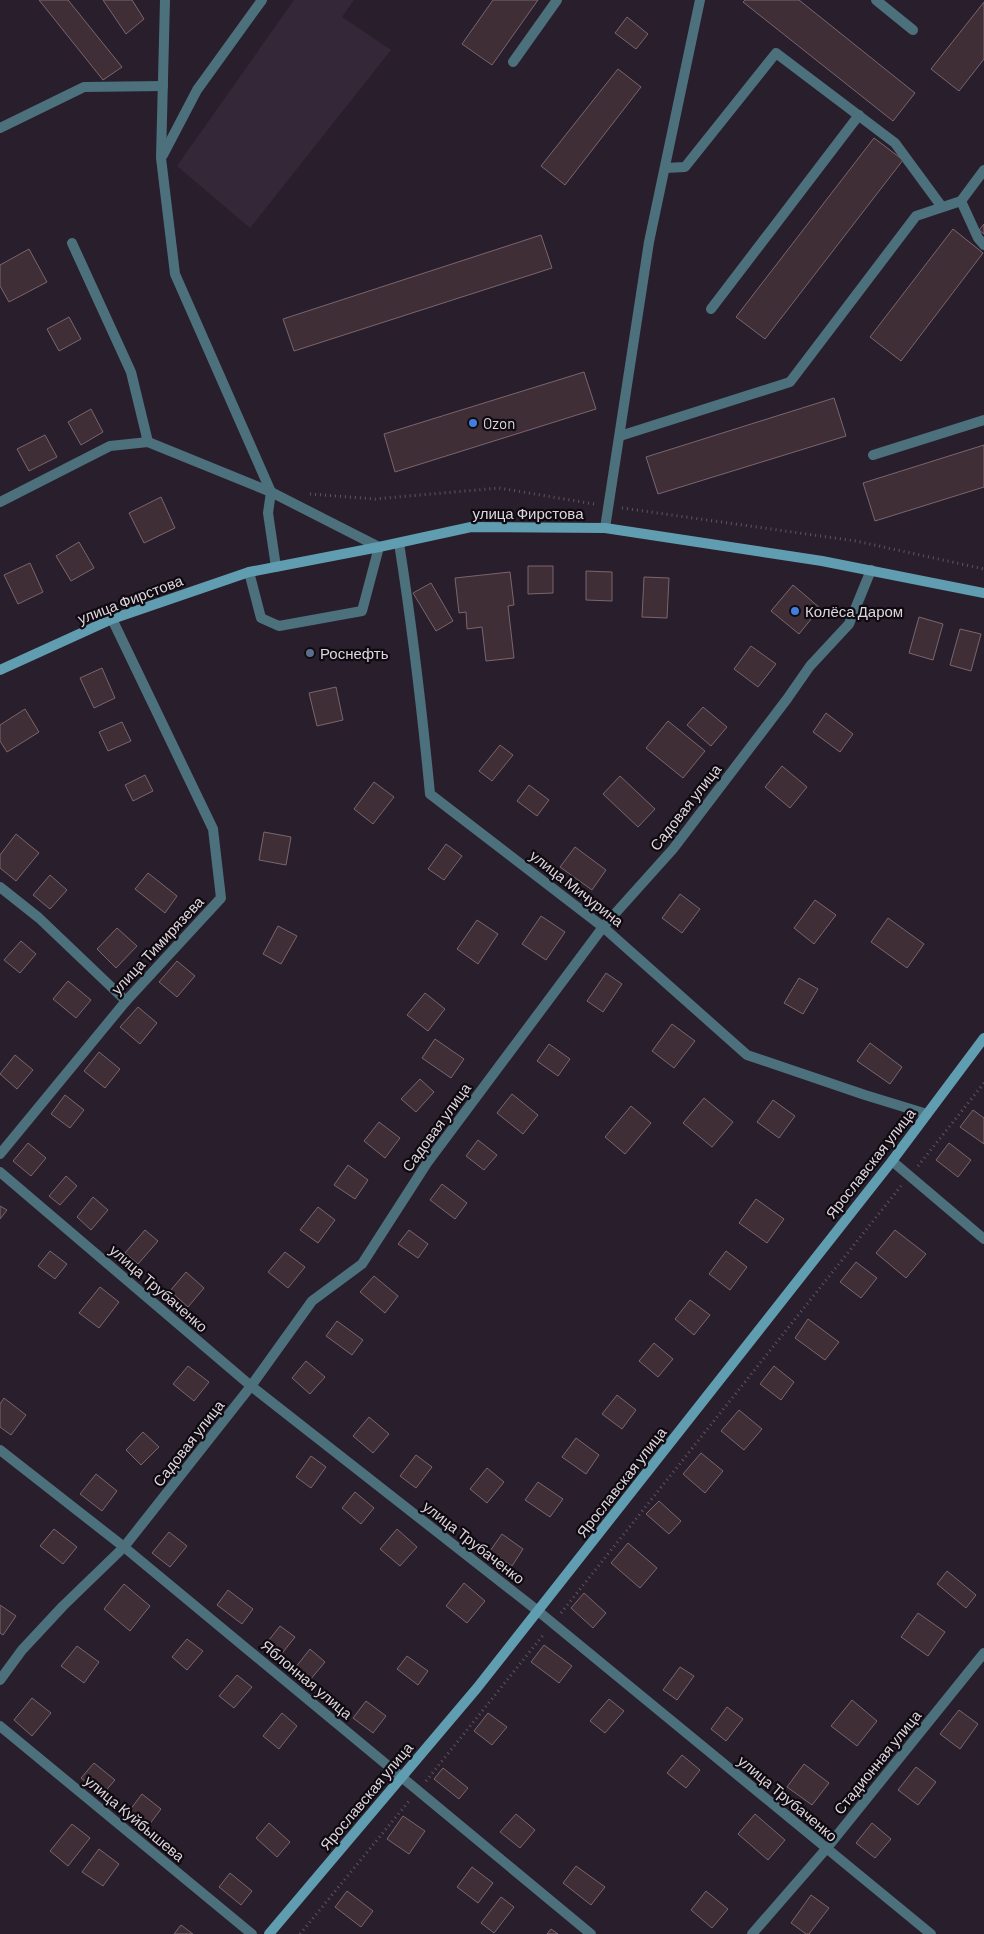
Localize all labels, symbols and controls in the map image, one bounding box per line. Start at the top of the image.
place label: Ozon [483,414,515,432]
marker: Ozon [467,417,479,429]
street label: улица Фирстова [472,504,584,522]
street label: улица Фирстова [75,570,186,627]
place label: Колёса Даром [805,602,903,620]
marker: Колёса Даром [789,605,801,617]
place label: Роснефть [320,644,389,662]
marker: Роснефть [304,647,316,659]
street label: Садовая улица [646,760,725,854]
street label: улица Мичурина [527,846,628,930]
street label: улица Тимирязева [107,892,207,998]
street label: Садовая улица [398,1079,475,1175]
street label: Ярославская улица [821,1104,919,1222]
street label: улица Трубаченко [106,1240,212,1336]
street label: Садовая улица [149,1396,228,1490]
street label: Ярославская улица [572,1423,670,1541]
street label: улица Трубаченко [420,1497,528,1587]
street label: Яблонная улица [258,1636,357,1723]
street label: Стадионная улица [830,1706,925,1818]
street label: Ярославская улица [316,1738,417,1853]
street label: улица Трубаченко [735,1751,841,1845]
street label: улица Куйбышева [81,1771,189,1865]

